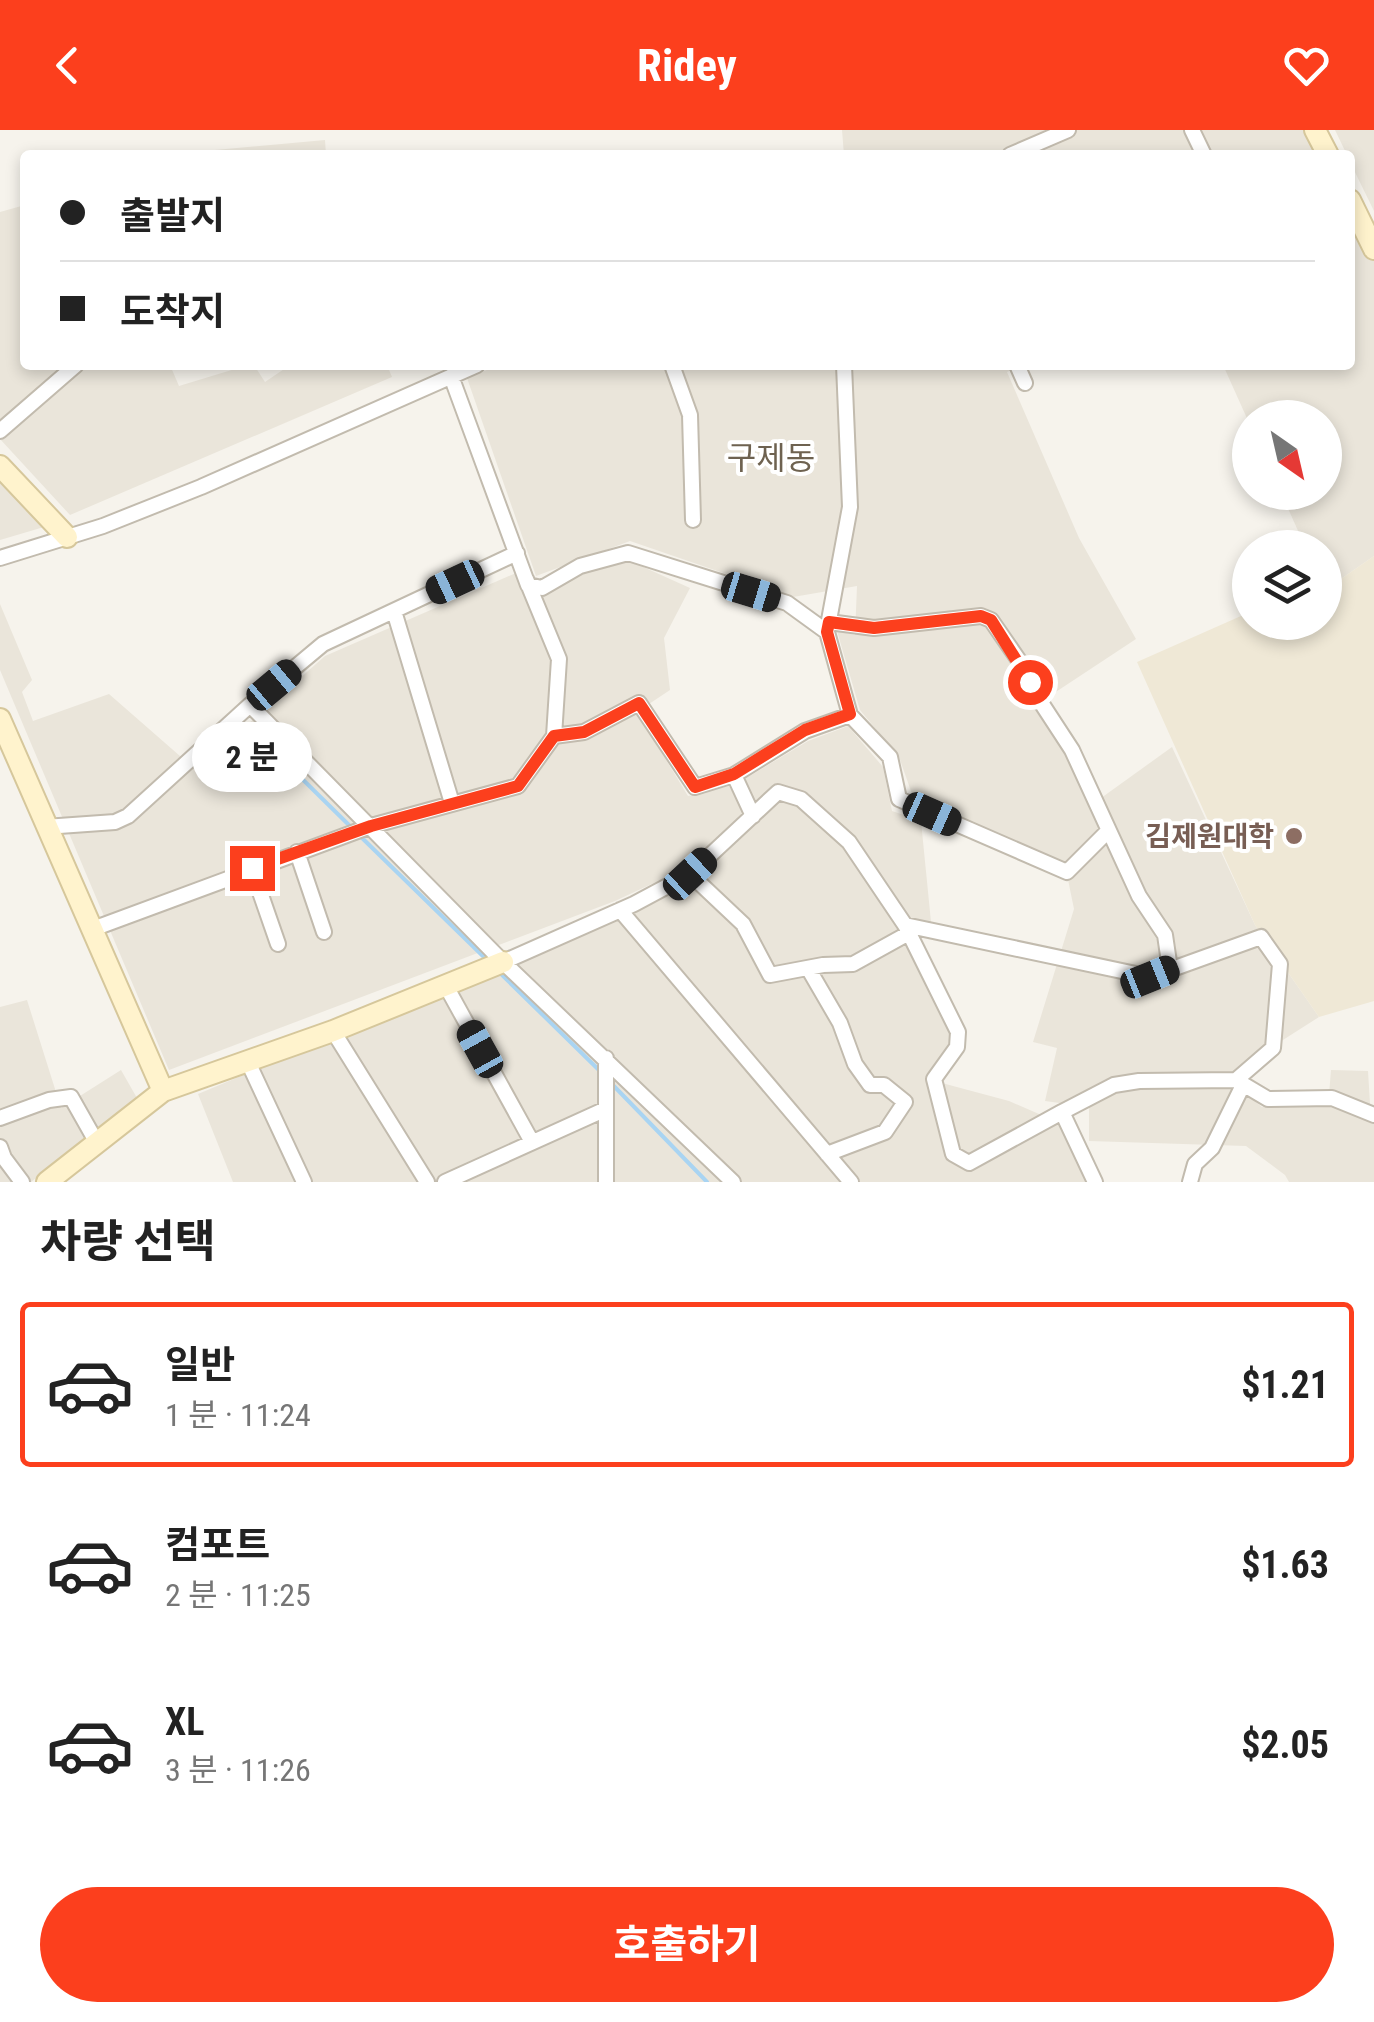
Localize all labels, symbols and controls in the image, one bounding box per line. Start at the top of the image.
icon: back [40,38,95,93]
icon: heart [1279,38,1334,93]
text: Ridey [637,39,737,92]
text: 출발지 [120,194,225,238]
text: 도착지 [120,290,225,334]
north arrow [1232,400,1342,510]
map controls [1232,400,1342,640]
district label: 구제동 [727,439,815,477]
button: layers [1232,530,1342,640]
car [421,556,489,608]
car [718,569,784,615]
car [241,654,307,716]
route start [1008,660,1053,705]
callout: 2 분 [192,723,312,793]
text: 2 분 [226,738,279,776]
car [898,788,966,840]
place label: 김제원대학 [1145,820,1274,853]
marker: 김제원대학 [1283,825,1305,847]
car [658,843,722,905]
route end [230,846,275,891]
car [1117,952,1183,1002]
car [452,1015,508,1083]
text: 차량 선택 [40,1215,216,1268]
icon: car [45,1340,135,1430]
text: 일반 [165,1343,235,1387]
text: $1.21 [1241,1363,1329,1407]
text: 1 분 · 11:24 [165,1396,311,1434]
icon: car [45,1520,135,1610]
text: 컴포트 [165,1523,270,1567]
text: $1.63 [1241,1543,1329,1587]
text: 2 분 · 11:25 [165,1576,311,1614]
icon: car [45,1700,135,1790]
text: XL [165,1700,204,1744]
text: $2.05 [1241,1723,1329,1767]
text: 3 분 · 11:26 [165,1751,311,1789]
button: 호출하기 [40,1887,1334,2002]

